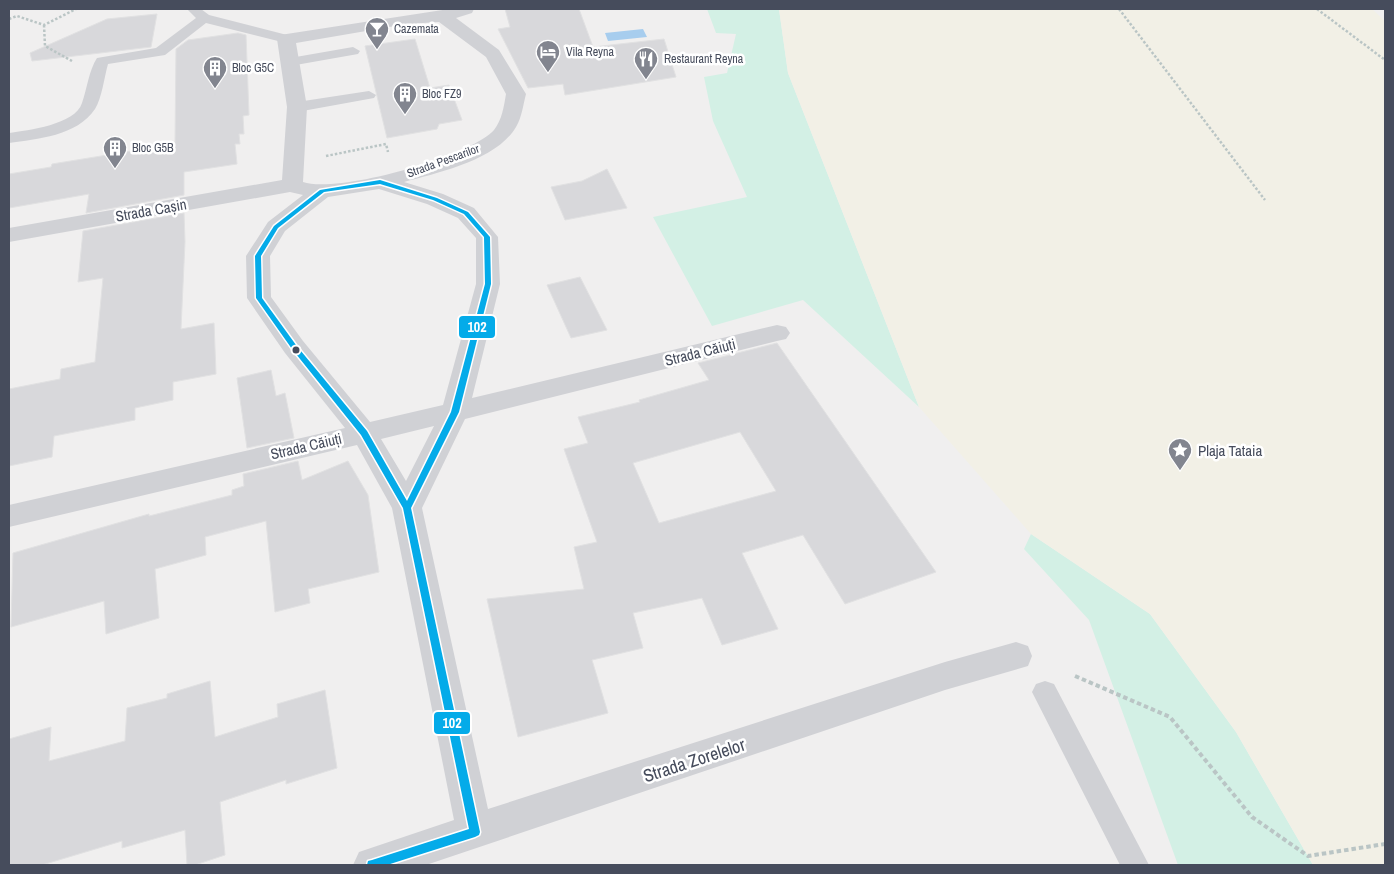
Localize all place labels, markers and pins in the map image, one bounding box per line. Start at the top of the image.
bar icon: Cazemata [364,16,390,50]
place label: Cazemata [394,21,439,37]
hotel icon: Vila Reyna [535,39,561,73]
place label: Vila Reyna [566,44,614,60]
restaurant icon: Restaurant Reyna [633,46,659,80]
place label: Restaurant Reyna [664,51,744,67]
building icon: Bloc G5C [202,55,228,89]
place label: Bloc G5C [232,60,274,76]
building icon: Bloc FZ9 [392,81,418,115]
place label: Bloc FZ9 [422,86,461,102]
building icon: Bloc G5B [102,135,128,169]
place label: Bloc G5B [132,140,174,156]
unlabelled marker [291,345,301,355]
place icon: Plaja Tataia [1167,437,1193,471]
place label: Plaja Tataia [1198,440,1262,461]

